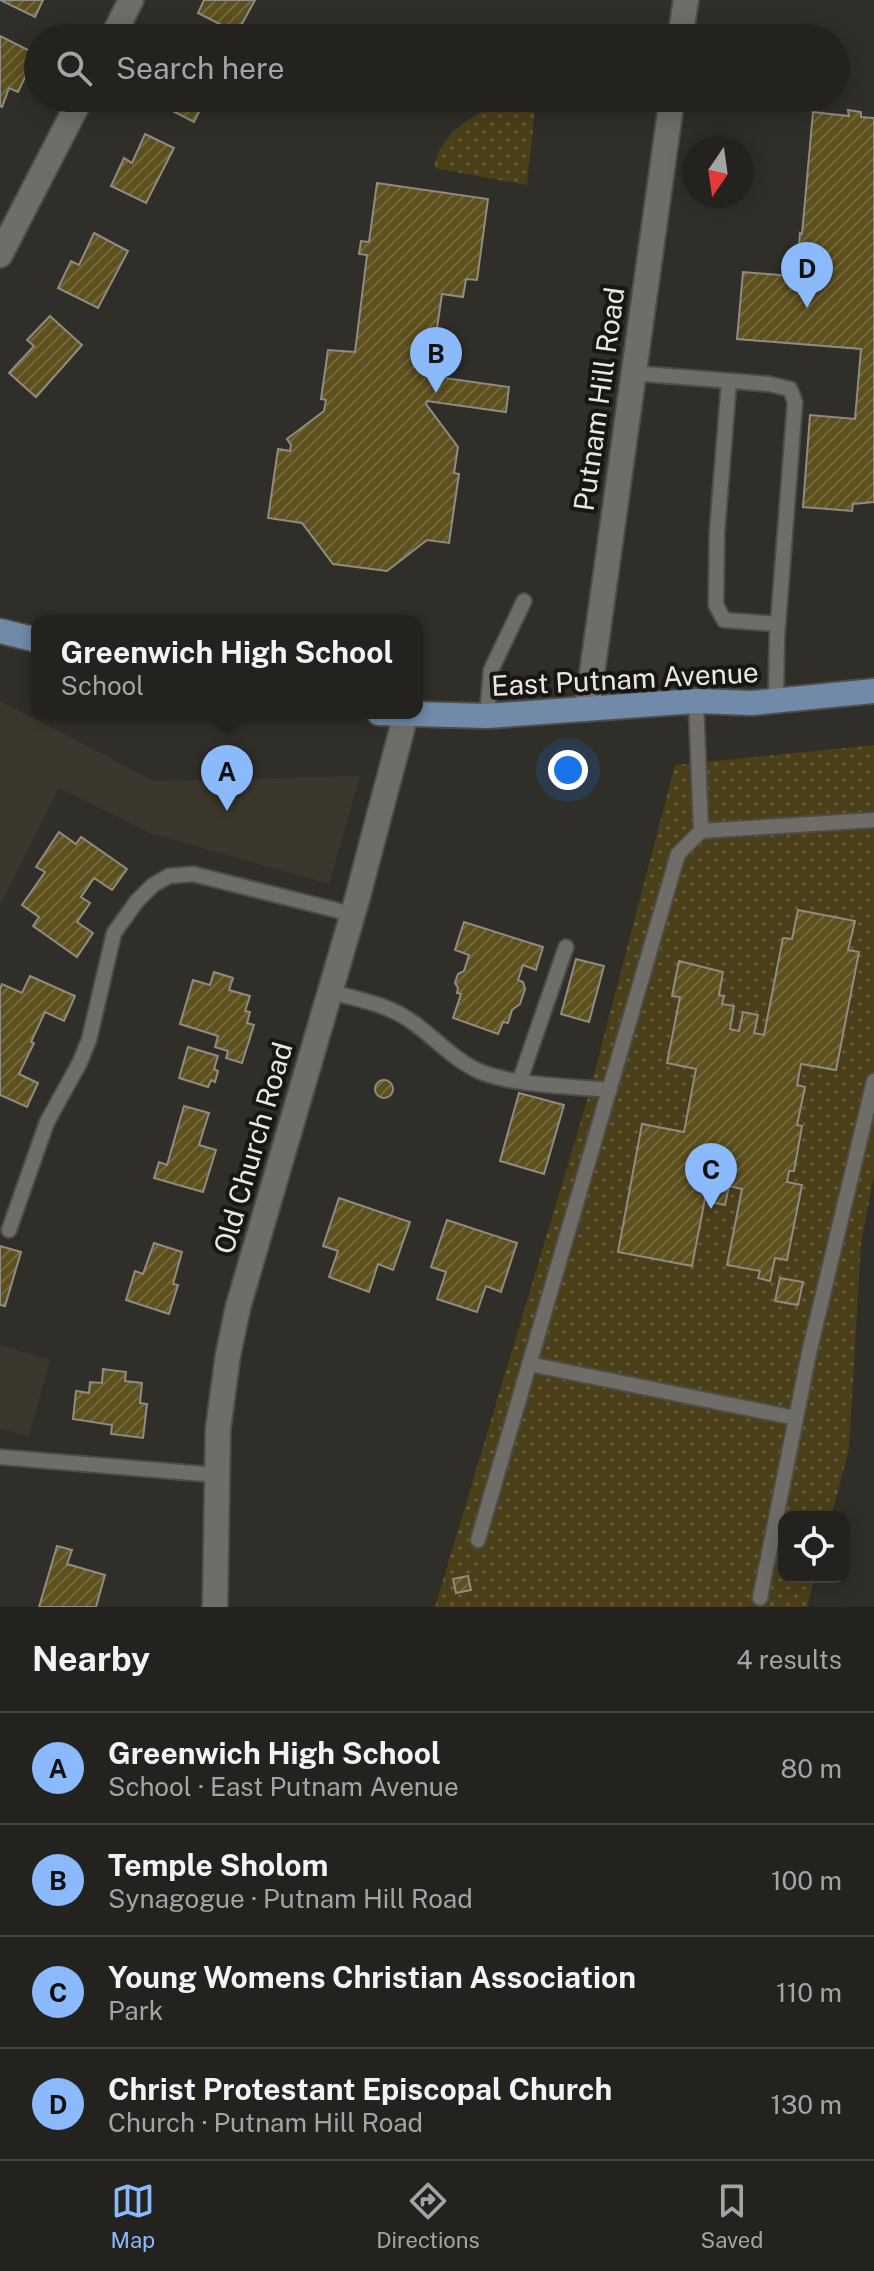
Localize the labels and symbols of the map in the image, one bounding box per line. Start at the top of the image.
north arrow [682,136,754,208]
pin: D [781,242,833,308]
street label: Putnam Hill Road [566,285,631,513]
pin: B [410,327,462,393]
street label: East Putnam Avenue [490,655,760,702]
pin: A [201,745,253,811]
your location [548,750,588,790]
street label: Old Church Road [207,1038,298,1257]
pin: C [685,1143,737,1209]

